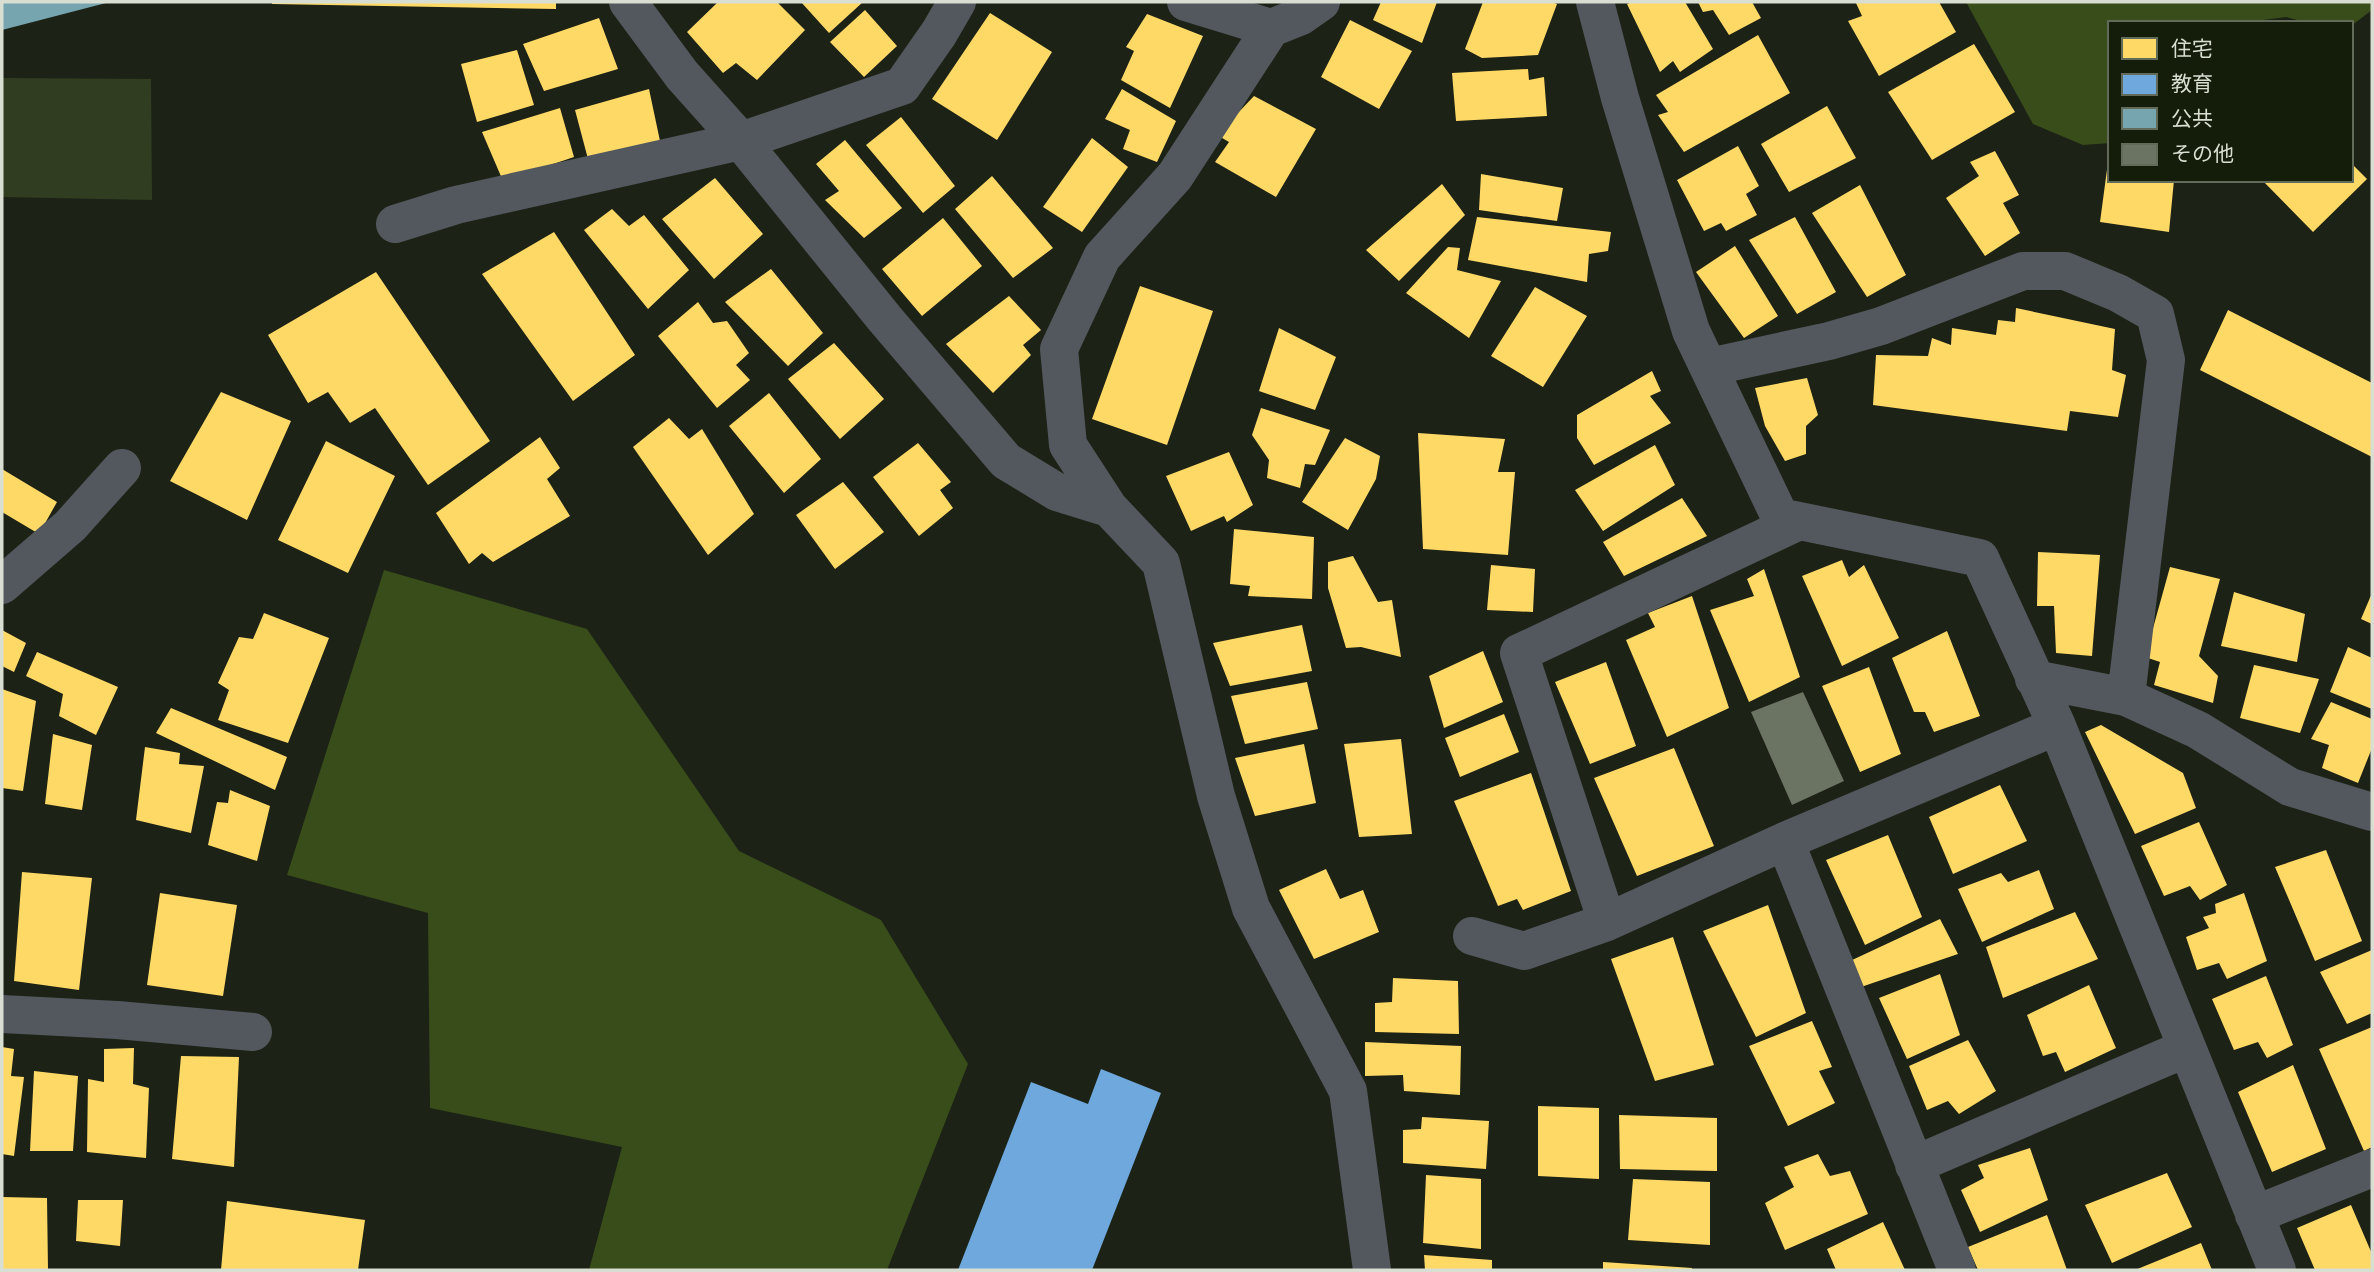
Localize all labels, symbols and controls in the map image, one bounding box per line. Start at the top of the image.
legend [2108,21,2353,182]
text: 住宅 [2171,35,2213,62]
text: 教育 [2171,70,2213,97]
text: 公共 [2171,105,2213,132]
text: その他 [2171,140,2234,167]

